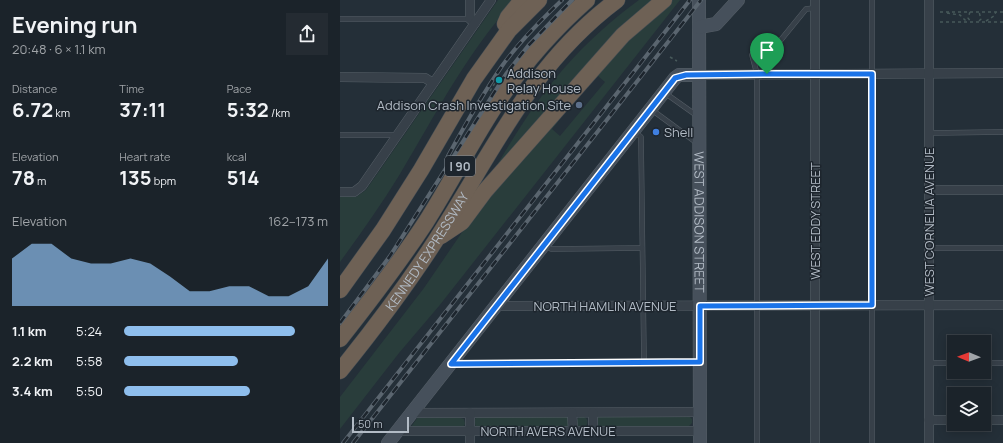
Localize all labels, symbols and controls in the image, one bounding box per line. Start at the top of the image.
text: Evening run [12,10,137,40]
button: share [286,13,328,55]
pin [750,33,784,74]
icon: arrive [756,39,778,61]
text: 20:48 · 6 × 1.1 km [12,40,106,58]
place label: Addison Relay House [507,64,581,97]
marker: Addison Relay House [494,75,504,85]
text: Distance [12,81,57,96]
text: Time [119,81,144,96]
text: Pace [227,81,252,96]
text: 6.72 [12,96,53,123]
text: 37:11 [119,96,166,123]
text: 5:32 [227,96,269,123]
place label: Addison Crash Investigation Site [377,96,571,114]
marker: Addison Crash Investigation Site [574,100,584,110]
text: km [53,105,70,120]
text: /km [269,105,290,120]
place label: Shell [664,123,693,141]
marker: Shell [651,127,661,137]
street label: WEST CORNELIA AVENUE [920,148,938,296]
text: Elevation [12,149,58,164]
text: Heart rate [119,149,170,164]
text: kcal [227,149,247,164]
street label: WEST ADDISON STREET [690,151,709,293]
road number: I 90 [445,156,475,176]
street label: WEST EDDY STREET [806,162,824,280]
text: 78 [12,164,35,191]
text: 135 [119,164,151,191]
text: 514 [227,164,259,191]
text: m [35,173,46,188]
text: bpm [151,173,176,188]
street label: KENNEDY EXPRESSWAY [381,188,473,314]
text: Elevation [12,212,67,230]
text: 162–173 m [268,212,328,230]
street label: NORTH HAMLIN AVENUE [533,297,677,315]
text: 1.1 km [12,322,47,340]
text: 5:24 [76,322,102,340]
north arrow [947,335,991,379]
map controls [947,335,991,431]
text: 2.2 km [12,352,53,370]
text: 5:58 [76,352,102,370]
text: 3.4 km [12,382,53,400]
text: 5:50 [76,382,103,400]
button: layers [947,387,991,431]
scale bar [352,415,409,434]
text: 50 m [358,416,383,431]
street label: NORTH AVERS AVENUE [480,422,616,440]

